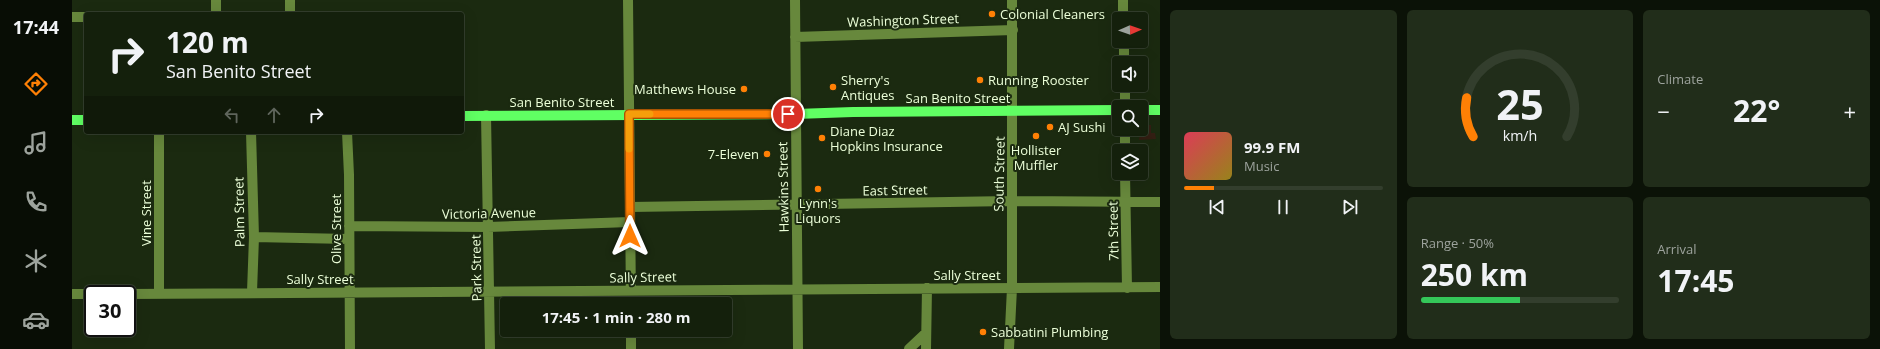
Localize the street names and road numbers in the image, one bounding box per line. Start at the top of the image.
street label: Washington Street [847,9,960,31]
street label: San Benito Street [906,89,1011,107]
street label: San Benito Street [510,93,615,111]
street label: South Street [989,136,1009,212]
street label: Hawkins Street [773,141,793,233]
street label: Palm Street [229,176,249,247]
street label: Vine Street [137,180,155,246]
street label: East Street [862,180,928,200]
street label: Olive Street [327,194,345,264]
street label: 7th Street [1103,201,1123,261]
street label: Victoria Avenue [442,203,536,223]
street label: Park Street [466,234,486,302]
street label: Sally Street [933,266,1001,284]
street label: Sally Street [609,267,677,287]
street label: Sally Street [286,270,354,288]

